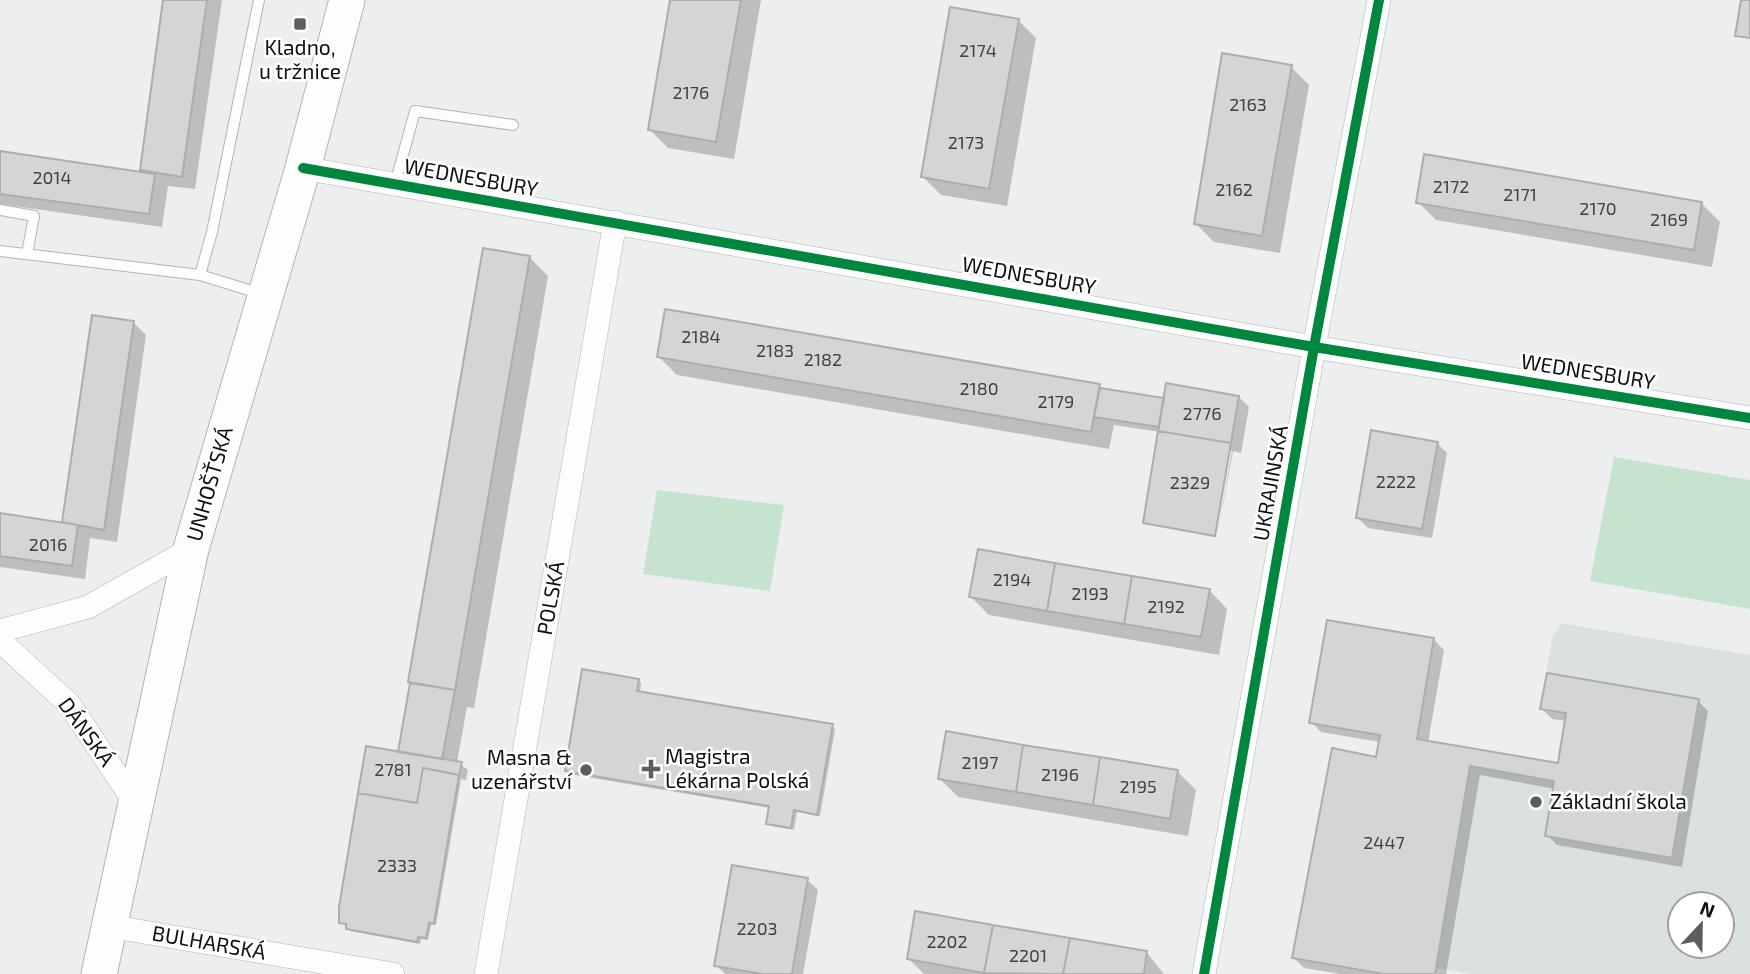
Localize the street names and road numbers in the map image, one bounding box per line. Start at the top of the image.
street label: WEDNESBURY [402,152,540,201]
street label: WEDNESBURY [960,250,1098,299]
street label: WEDNESBURY [1519,348,1657,393]
street label: UNHOŠŤSKÁ [180,423,237,544]
street label: UKRAJINSKÁ [1247,423,1292,543]
street label: POLSKÁ [531,559,568,637]
street label: DÁNSKÁ [54,692,121,770]
street label: BULHARSKÁ [150,919,268,964]

